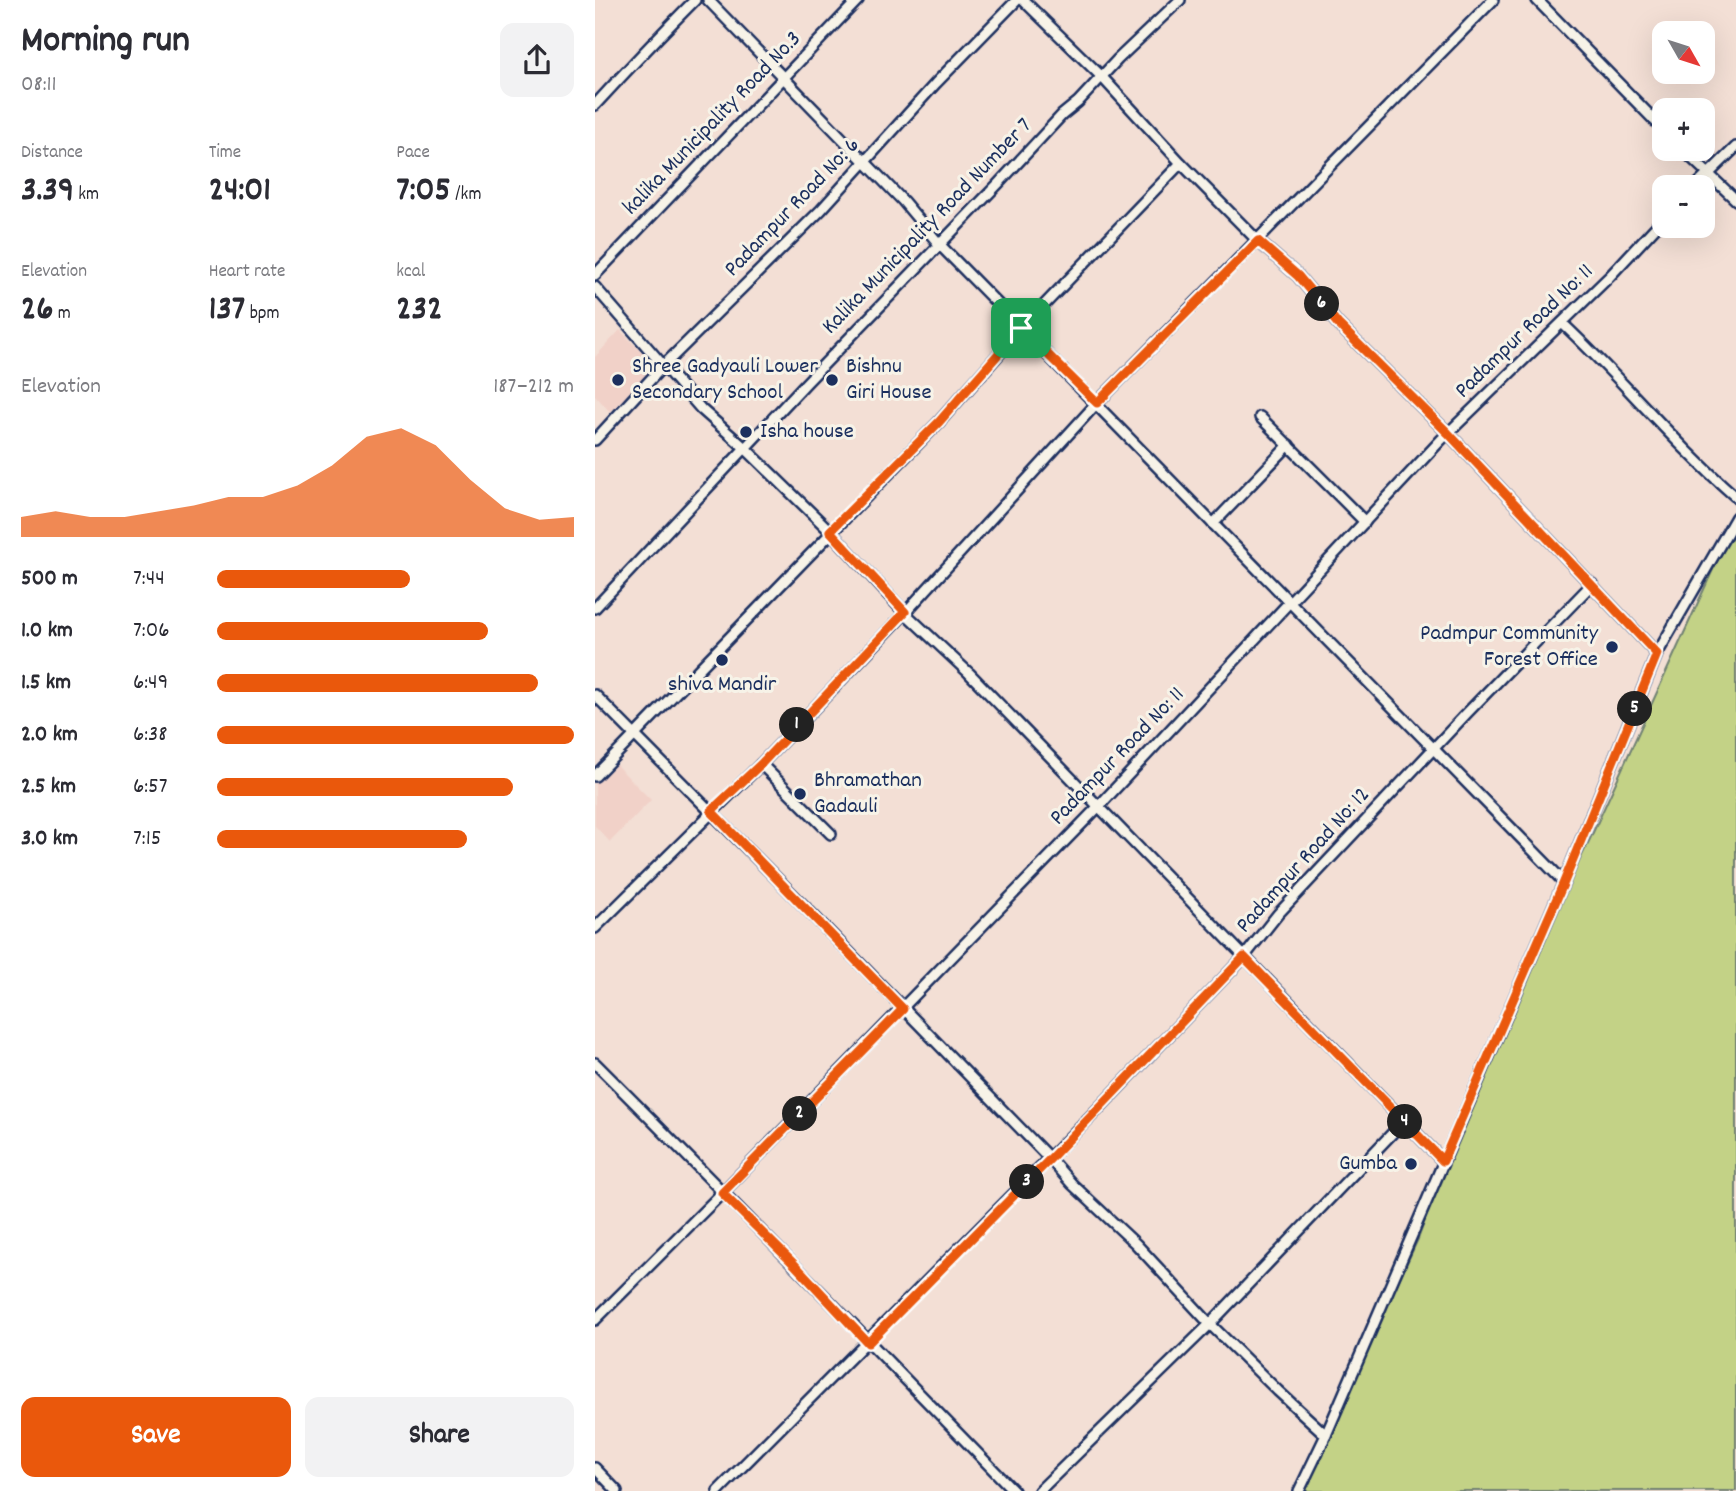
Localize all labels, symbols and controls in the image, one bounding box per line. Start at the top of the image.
text: Morning run [21,15,190,70]
north arrow [1652,21,1715,84]
map controls [1652,21,1715,238]
button: share [500,23,574,97]
street label: kalika Municipality Road No.3 [616,24,810,224]
text: 08:11 [21,69,57,102]
button: + [1652,98,1715,161]
street label: Kalika Municipality Road Number 7 [815,111,1041,343]
street label: Padampur Road No: 6 [718,131,868,285]
text: Distance [21,140,83,167]
text: Time [209,140,241,167]
text: Pace [396,140,430,167]
text: 3.39 [21,167,74,217]
text: 24:01 [209,167,271,217]
text: 7:05 [396,167,451,217]
button: − [1652,175,1715,238]
text: km [74,182,99,209]
text: /km [451,182,481,209]
street label: Padampur Road No: 11 [1448,257,1602,407]
text: Elevation [21,259,87,286]
text: Heart rate [209,259,285,286]
text: kcal [396,259,425,286]
text: 26 [21,286,53,336]
text: 137 [209,286,245,336]
text: 232 [396,286,442,336]
pin: 6 [1305,286,1339,322]
text: 6 [1317,290,1326,317]
pin [991,298,1051,358]
text: m [53,301,71,328]
text: bpm [245,301,280,328]
icon: arrive [1002,309,1040,347]
place label: Shree Gadyauli Lower Secondary School [632,351,818,410]
place label: Bishnu Giri House [846,351,932,410]
text: Elevation [21,371,101,404]
text: 187–212 m [493,371,574,404]
marker: Shree Gadyauli Lower Secondary School [610,372,626,388]
marker: Bishnu Giri House [824,372,840,388]
place label: Isha house [760,416,854,449]
marker: Isha house [738,424,754,440]
text: 500 m [21,563,78,596]
text: 7:44 [133,563,165,596]
text: 1.0 km [21,615,73,648]
text: 7:06 [133,615,169,648]
place label: Padmpur Community Forest Office [1420,618,1599,677]
marker: Padmpur Community Forest Office [1604,639,1620,655]
marker: shiva Mandir [714,652,730,668]
text: 1.5 km [21,667,71,700]
text: 6:49 [133,667,168,700]
place label: shiva Mandir [668,669,777,702]
street label: Padampur Road No: 11 [1043,680,1193,834]
pin: 5 [1618,692,1653,726]
text: 5 [1630,695,1639,722]
pin: 1 [779,708,815,742]
text: 1 [794,711,799,738]
text: 2.0 km [21,719,78,752]
text: 6:38 [133,719,168,752]
place label: Bhramathan Gadauli [814,765,922,824]
text: 2.5 km [21,771,76,804]
text: 6:57 [133,771,168,804]
street label: Padampur Road No: 12 [1229,780,1379,942]
marker: Bhramathan Gadauli [792,786,808,802]
text: 3.0 km [21,823,78,856]
text: 7:15 [133,823,161,856]
pin: 2 [783,1096,817,1132]
text: 2 [795,1100,804,1127]
pin: 4 [1387,1104,1423,1140]
text: 4 [1401,1108,1408,1135]
place label: Gumba [1339,1148,1398,1181]
marker: Gumba [1403,1156,1419,1172]
pin: 3 [1009,1164,1045,1200]
text: 3 [1022,1168,1031,1195]
button: Save [21,1397,291,1477]
button: Share [305,1397,574,1477]

